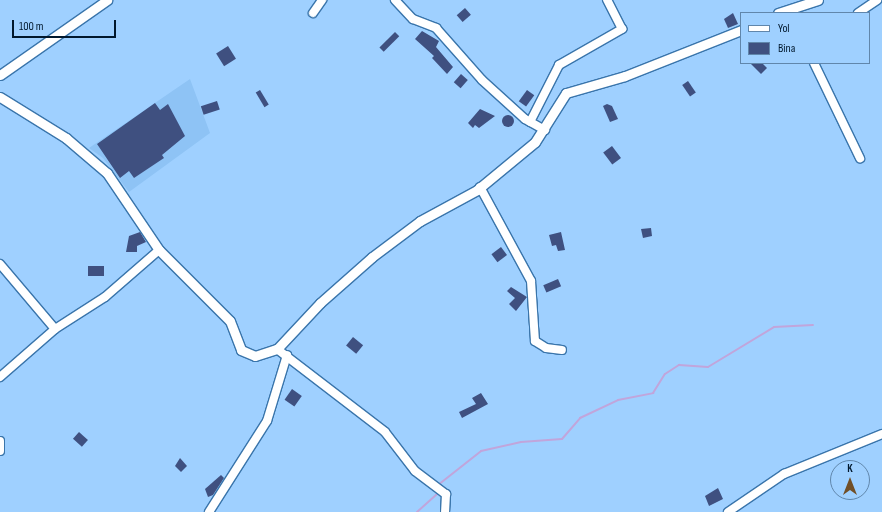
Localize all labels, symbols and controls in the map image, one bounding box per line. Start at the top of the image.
scale bar [14,12,118,38]
legend [740,12,870,64]
text: 100 m [19,19,44,34]
text: Yol [778,21,790,36]
text: Bina [778,41,795,56]
north arrow [830,460,870,500]
text: K [847,462,853,475]

